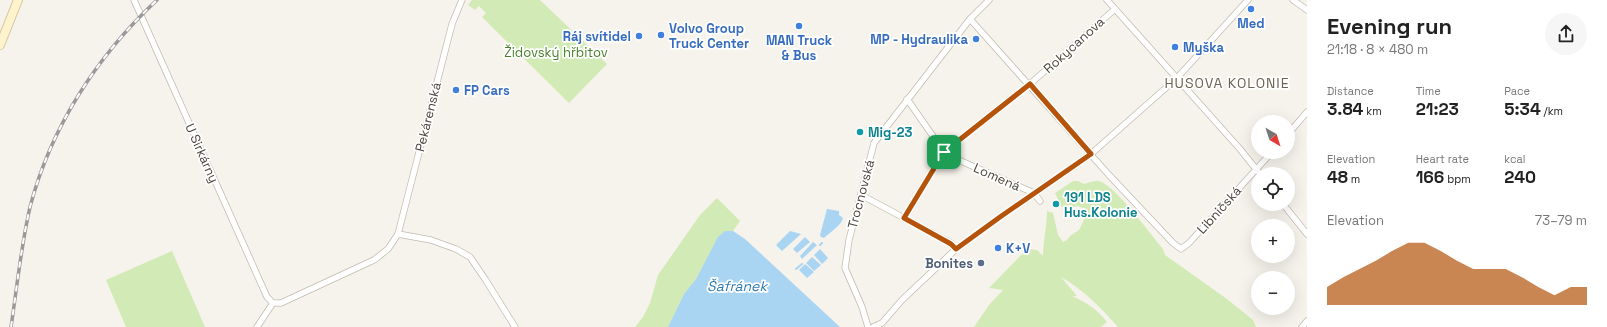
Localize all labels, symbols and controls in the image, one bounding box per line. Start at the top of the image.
marker: Med [1246,4,1256,14]
text: Evening run [1327,12,1452,40]
street label: Rokycanova [1040,13,1108,77]
button: share [1545,13,1587,55]
place label: Med [1237,15,1265,32]
place label: Volvo Group Truck Center [669,20,749,52]
marker: MAN Truck & Bus [794,21,804,31]
place label: Ráj svítidel [563,28,631,45]
marker: Volvo Group Truck Center [656,30,666,40]
marker: Ráj svítidel [634,31,644,41]
place label: MP - Hydraulika [870,31,968,48]
place label: MAN Truck & Bus [766,32,833,64]
marker: MP - Hydraulika [971,34,981,44]
place label: Myška [1183,39,1224,56]
text: 21:18 · 8 × 480 m [1327,41,1428,58]
marker: Myška [1170,42,1180,52]
park label: Židovský hřbitov [504,44,608,61]
district label: HUSOVA KOLONIE [1164,74,1290,92]
street label: Pekárenská [411,80,445,154]
place label: FP Cars [464,82,510,99]
text: Distance [1327,84,1374,98]
text: Time [1416,84,1441,98]
text: Pace [1504,84,1530,98]
marker: FP Cars [451,85,461,95]
text: 3.84 [1327,98,1363,120]
text: 21:23 [1416,98,1459,120]
text: 5:34 [1504,98,1541,120]
text: km [1363,104,1382,118]
text: /km [1541,104,1563,118]
north arrow [1251,115,1295,159]
map controls [1251,115,1295,315]
street label: U Sirkárny [181,121,223,185]
place label: Mig-23 [868,124,913,141]
marker: Mig-23 [855,127,865,137]
pin [927,135,961,169]
icon: arrive [933,141,955,163]
text: Elevation [1327,152,1375,166]
text: Heart rate [1416,152,1469,166]
text: kcal [1504,152,1526,166]
street label: Trocnovská [844,157,879,230]
street label: Lomená [971,159,1024,195]
text: 48 [1327,166,1348,188]
text: 166 [1416,166,1444,188]
text: 240 [1504,166,1536,188]
button: locate [1251,167,1295,211]
text: m [1348,172,1360,186]
text: bpm [1444,172,1471,186]
street label: Libničská [1193,182,1245,238]
place label: 191 LDS Hus.Kolonie [1064,189,1138,221]
marker: 191 LDS Hus.Kolonie [1051,199,1061,209]
text: Elevation [1327,212,1384,229]
text: 73–79 m [1535,212,1587,229]
button: + [1251,219,1295,263]
place label: K+V [1006,240,1030,257]
marker: K+V [993,243,1003,253]
place label: Bonites [925,255,973,272]
marker: Bonites [976,258,986,268]
button: − [1251,271,1295,315]
water label: Šafránek [707,277,768,295]

